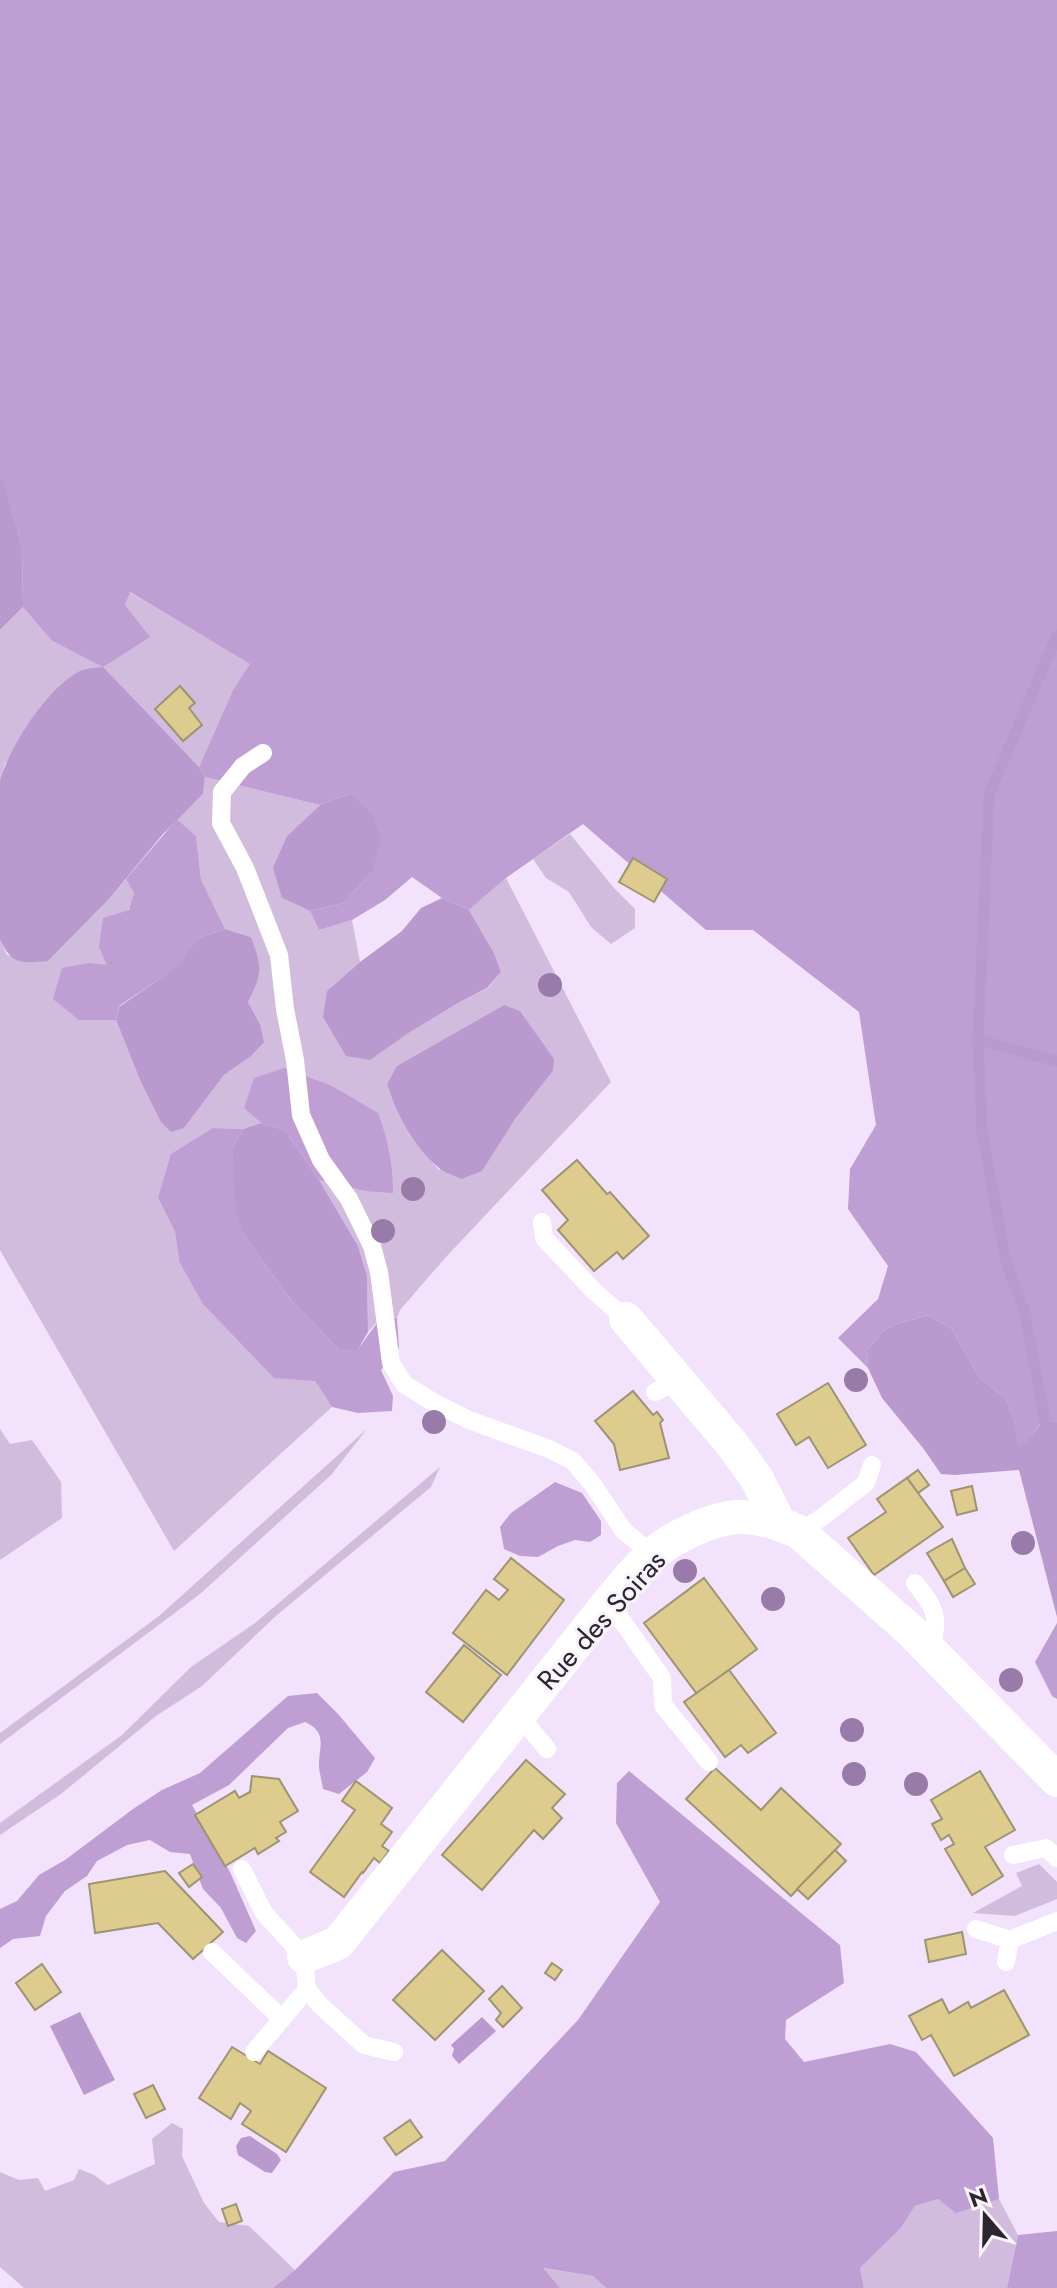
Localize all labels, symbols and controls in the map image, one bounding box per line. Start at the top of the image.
street label: Rue des Soiras [527,1541,675,1699]
north arrow [945,2176,1025,2256]
text: N [964,2179,992,2215]

